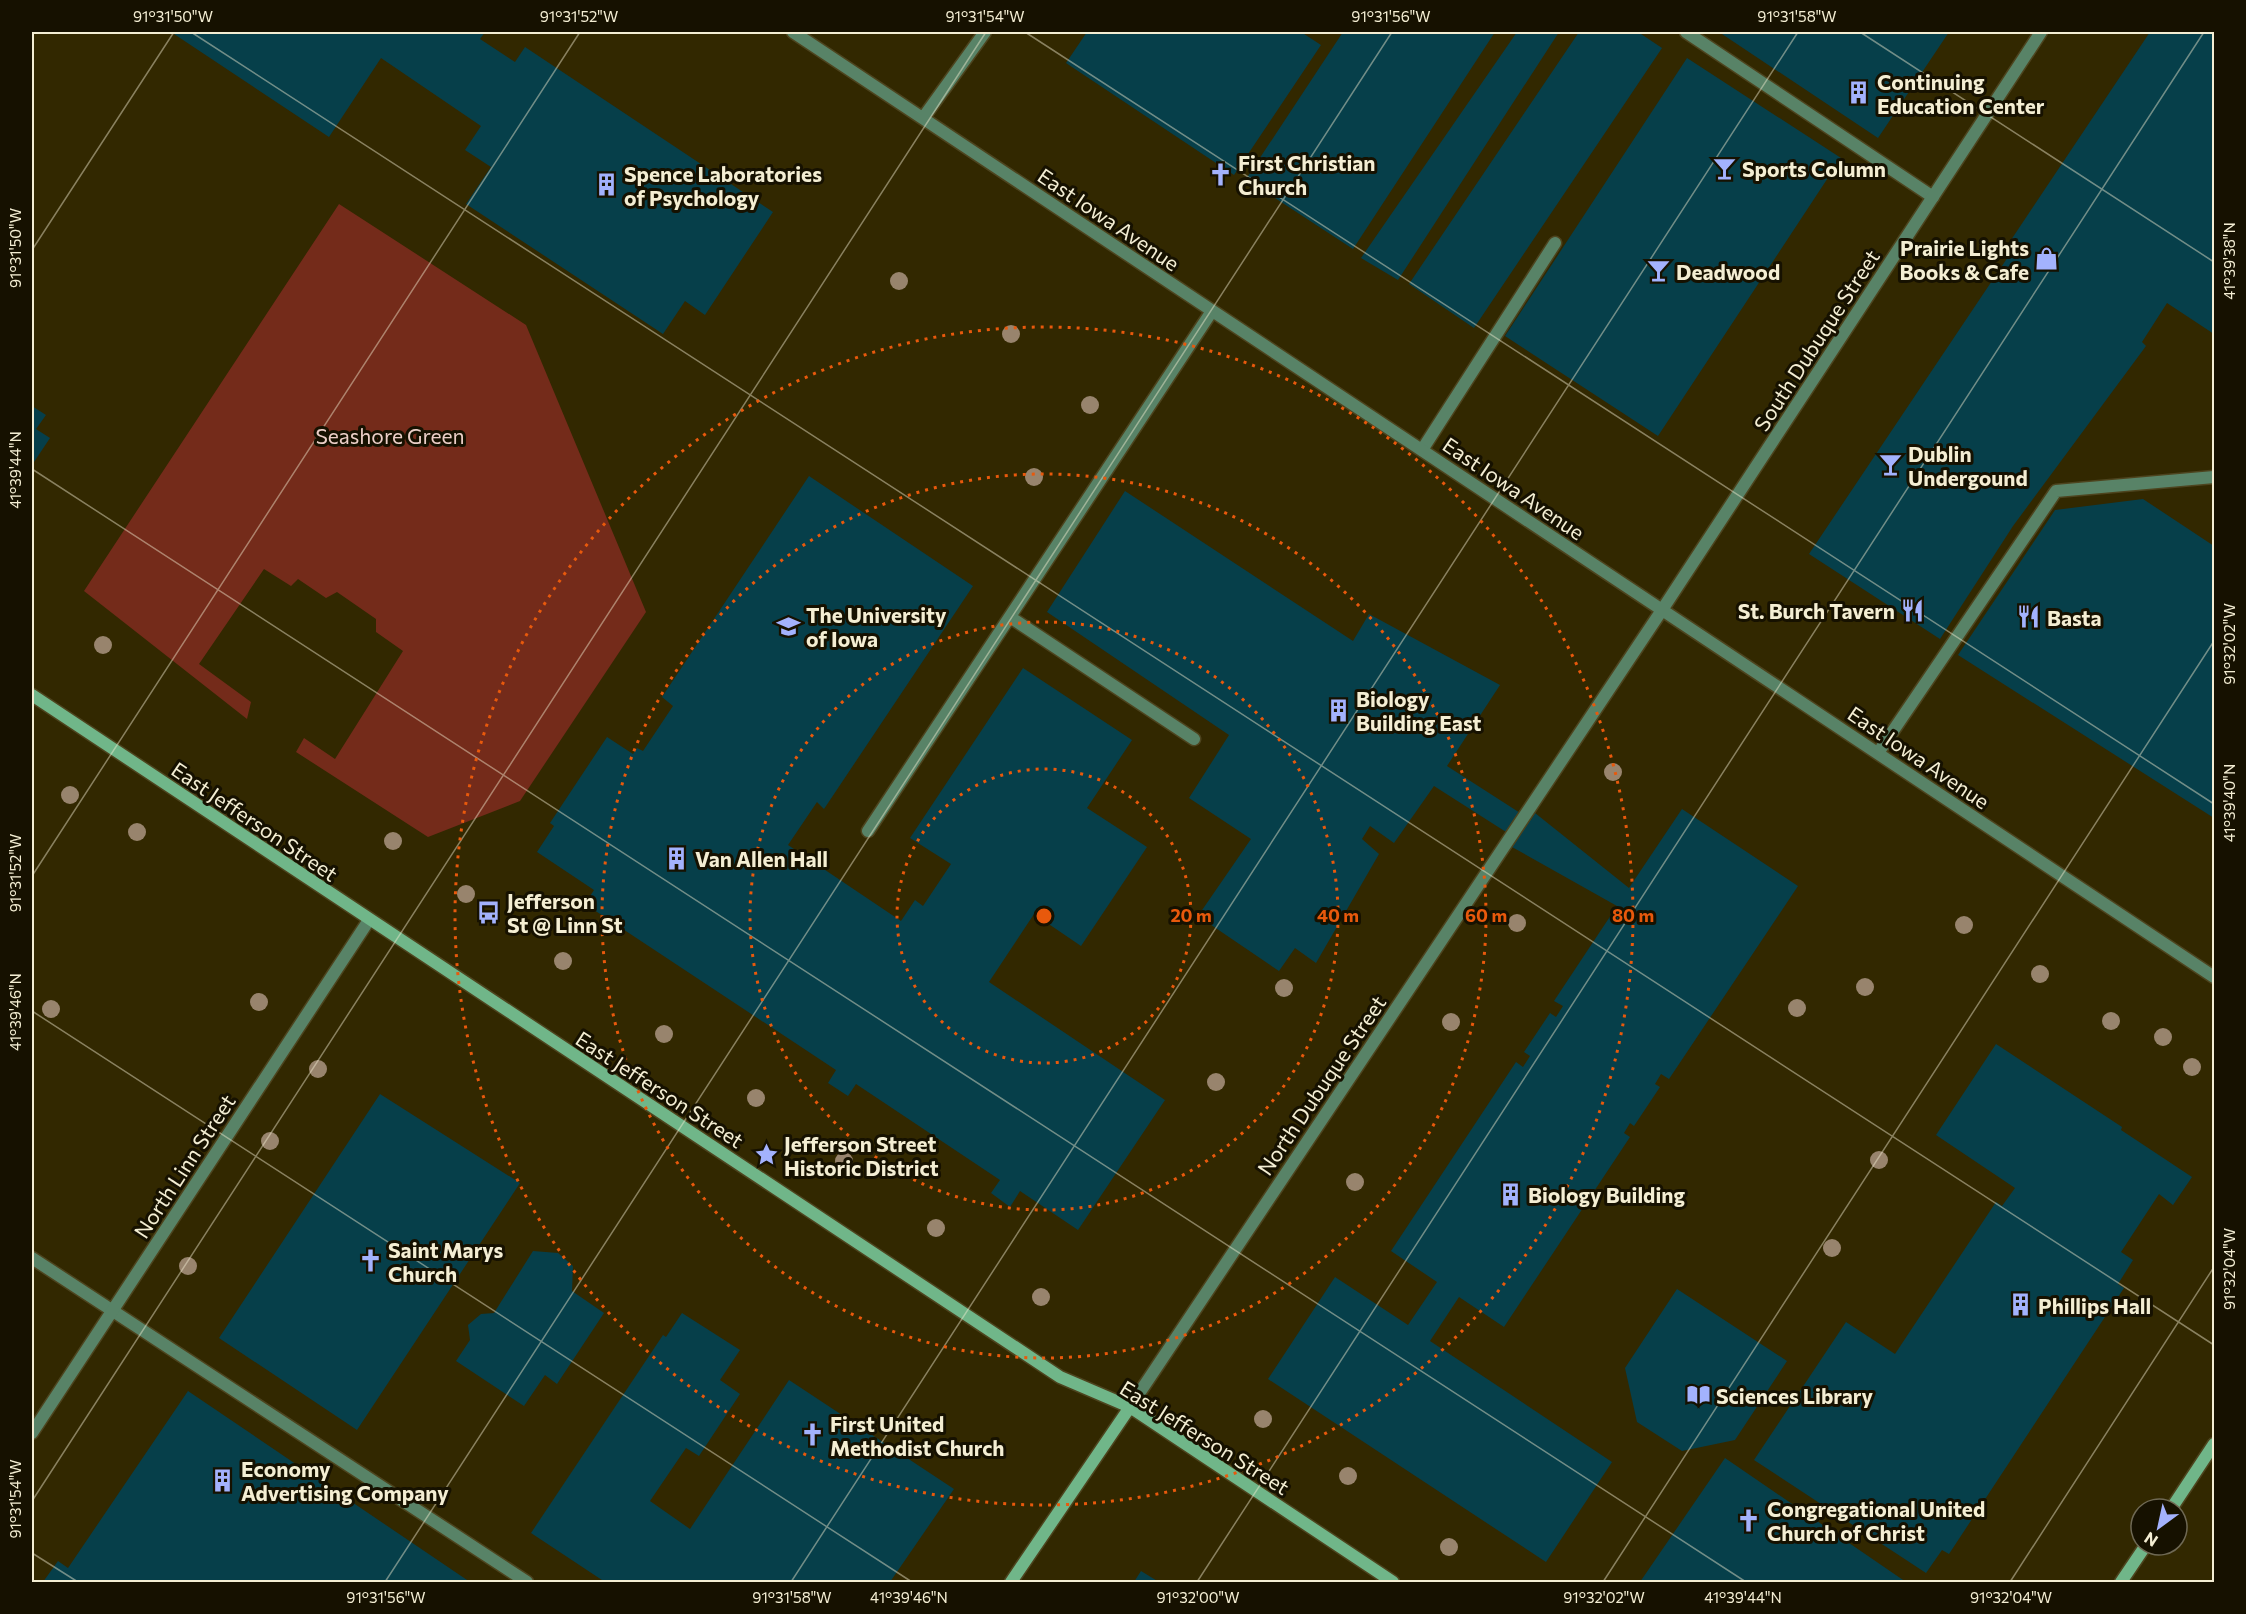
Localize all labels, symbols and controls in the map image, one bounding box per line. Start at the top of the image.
text: 91°31'50"W [133,7,213,25]
text: 91°31'52"W [540,7,618,25]
text: 91°31'54"W [945,7,1025,25]
text: 91°31'56"W [1351,7,1431,25]
text: 91°31'58"W [1757,7,1837,25]
place label: Continuing Education Center [1877,69,2045,118]
building icon: Continuing Education Center [1846,80,1872,106]
place label: First Christian Church [1238,150,1375,199]
bar icon: Sports Column [1711,155,1737,181]
place label: Sports Column [1742,156,1886,181]
place label: Spence Laboratories of Psychology [624,161,822,210]
church icon: First Christian Church [1207,161,1233,187]
street label: East Iowa Avenue [1034,162,1184,276]
building icon: Spence Laboratories of Psychology [593,172,619,198]
text: 91°31'50"W [6,208,24,288]
text: 41°39'38"N [2220,222,2238,300]
place label: Prairie Lights Books & Cafe [1899,235,2029,284]
street label: South Dubuque Street [1748,245,1884,435]
shop icon: Prairie Lights Books & Cafe [2034,246,2060,272]
bar icon: Deadwood [1645,258,1671,284]
place label: Deadwood [1676,259,1780,284]
park label: Seashore Green [315,423,465,448]
text: 41°39'44"N [6,431,24,509]
street label: East Iowa Avenue [1439,431,1589,545]
place label: Dublin Undergound [1908,441,2028,490]
bar icon: Dublin Undergound [1877,452,1903,478]
restaurant icon: St. Burch Tavern [1900,597,1926,623]
place label: St. Burch Tavern [1738,598,1895,623]
place label: The University of Iowa [806,602,947,651]
text: 91°32'02"W [2220,603,2238,685]
restaurant icon: Basta [2016,604,2042,630]
place label: Basta [2047,605,2102,630]
school or university icon: The University of Iowa [775,613,801,639]
place label: Biology Building East [1356,686,1482,735]
building icon: Biology Building East [1325,697,1351,723]
street label: East Iowa Avenue [1844,700,1994,814]
street label: East Jefferson Street [167,756,343,886]
text: 41°39'40"N [2220,764,2238,842]
text: 91°31'52"W [6,834,24,912]
building icon: Van Allen Hall [664,845,690,871]
place label: Van Allen Hall [695,846,828,871]
place label: Jefferson St @ Linn St [507,888,623,937]
bus stop icon: Jefferson St @ Linn St [476,899,502,925]
text: 20 m [1170,904,1212,926]
text: 40 m [1317,904,1359,926]
text: 60 m [1465,904,1507,926]
text: 80 m [1612,904,1654,926]
centre of rings [1034,906,1054,926]
text: 41°39'46"N [6,973,24,1051]
street label: North Dubuque Street [1252,990,1390,1180]
street label: East Jefferson Street [571,1025,749,1153]
street label: North Linn Street [128,1089,240,1243]
place label: Jefferson Street Historic District [784,1131,939,1180]
place icon: Jefferson Street Historic District [753,1142,779,1168]
building icon: Biology Building [1497,1181,1523,1207]
place label: Biology Building [1528,1182,1685,1207]
text: 91°32'04"W [2220,1228,2238,1310]
place label: Saint Marys Church [388,1237,504,1286]
church icon: Saint Marys Church [357,1248,383,1274]
building icon: Phillips Hall [2007,1292,2033,1318]
place label: Phillips Hall [2038,1293,2151,1318]
street label: East Jefferson Street [1116,1375,1294,1499]
library icon: Sciences Library [1685,1382,1711,1408]
place label: Sciences Library [1716,1383,1874,1408]
place label: First United Methodist Church [830,1411,1005,1460]
church icon: First United Methodist Church [799,1422,825,1448]
place label: Economy Advertising Company [241,1456,449,1505]
text: 91°31'54"W [6,1459,24,1539]
building icon: Economy Advertising Company [210,1467,236,1493]
place label: Congregational United Church of Christ [1767,1496,1985,1545]
north arrow [2129,1497,2189,1557]
church icon: Congregational United Church of Christ [1736,1507,1762,1533]
text: N [2140,1529,2161,1551]
text: 91°31'56"W [346,1588,426,1606]
text: 91°31'58"W [752,1588,832,1606]
text: 41°39'46"N [870,1588,948,1606]
text: 91°32'00"W [1156,1588,1240,1606]
text: 91°32'02"W [1563,1588,1645,1606]
text: 41°39'44"N [1704,1588,1782,1606]
text: 91°32'04"W [1970,1588,2052,1606]

